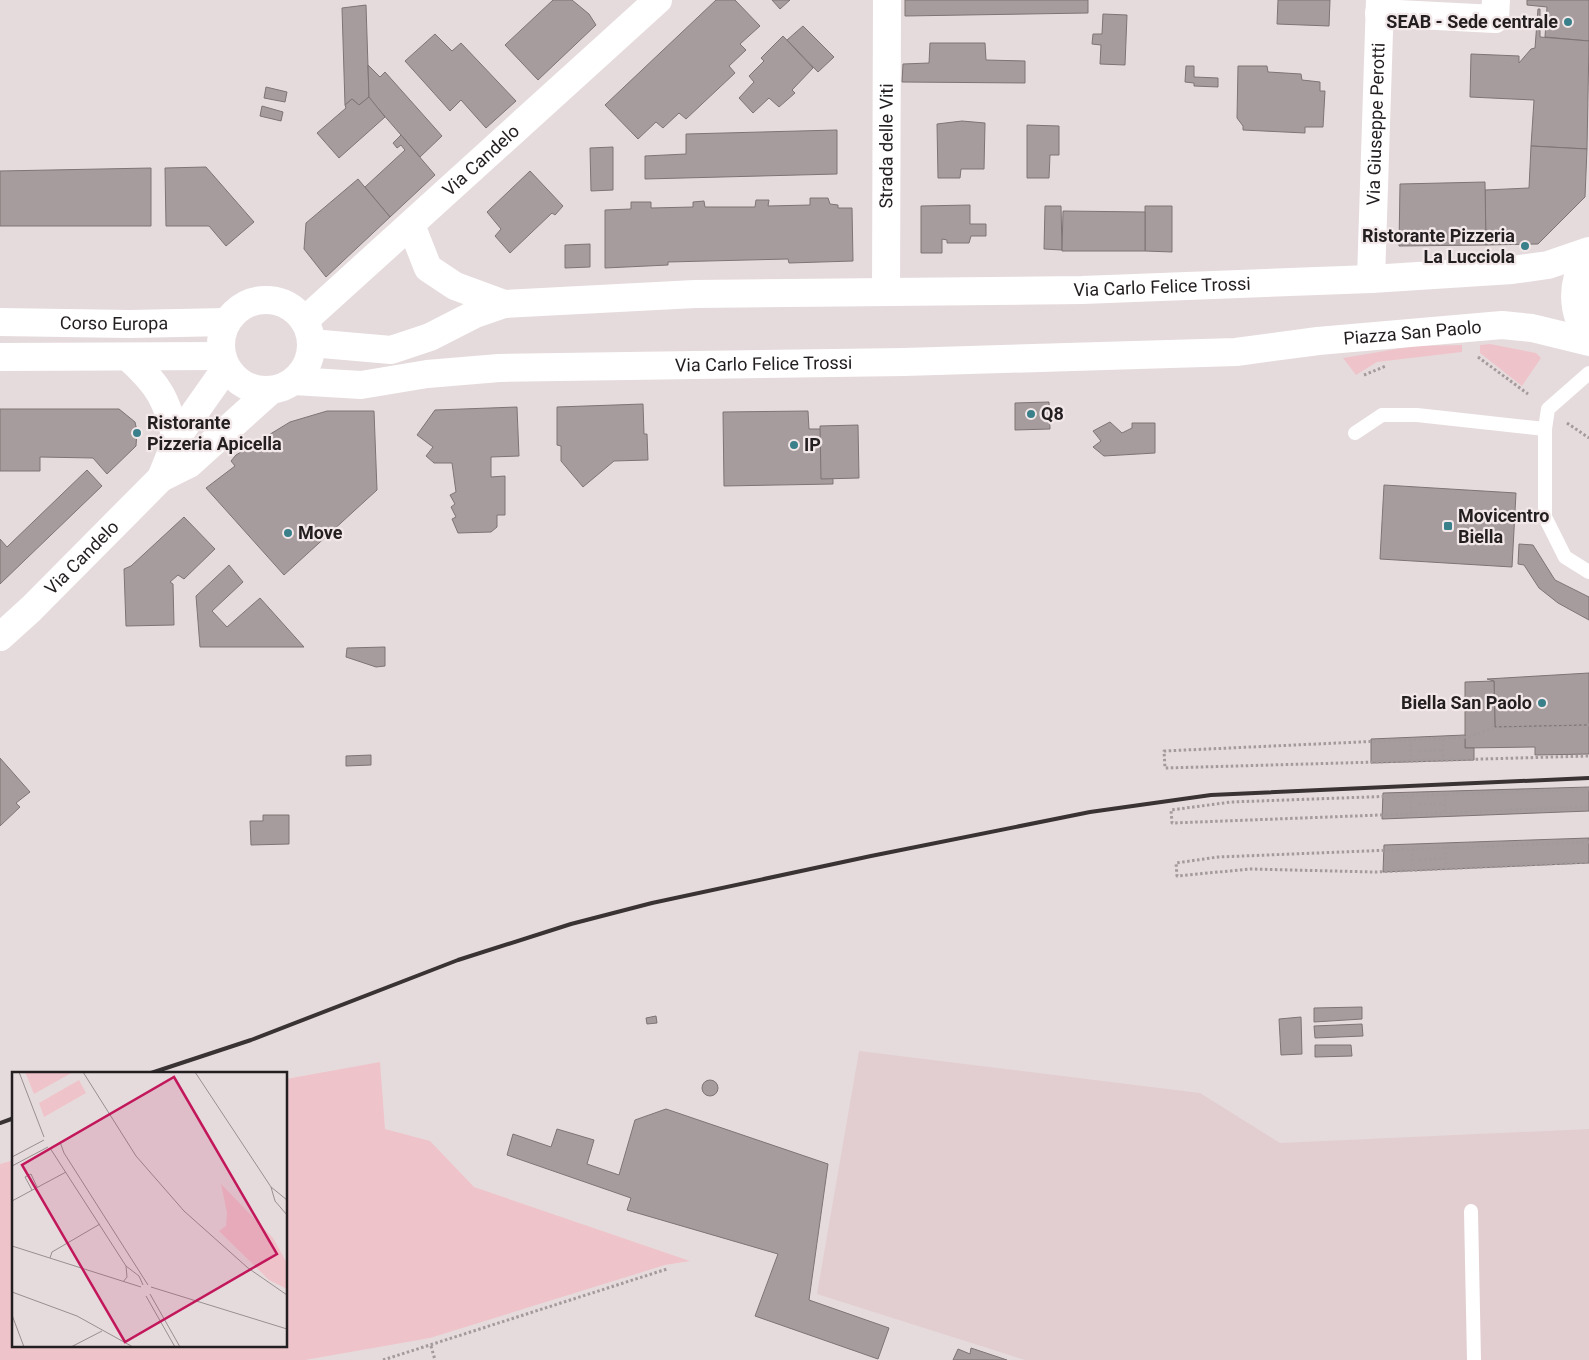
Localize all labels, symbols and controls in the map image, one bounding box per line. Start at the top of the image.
place label: SEAB - Sede centrale [1386,11,1558,32]
marker: SEAB - Sede centrale [1562,16,1574,28]
street label: Via Giuseppe Perotti [1362,42,1389,206]
street label: Strada delle Viti [875,83,897,209]
street label: Via Candelo [438,120,523,200]
place label: Ristorante Pizzeria La Lucciola [1362,225,1515,267]
marker: Ristorante Pizzeria La Lucciola [1519,240,1531,252]
street label: Via Carlo Felice Trossi [1073,273,1251,300]
street label: Corso Europa [60,312,168,334]
street label: Piazza San Paolo [1342,316,1482,349]
street label: Via Carlo Felice Trossi [675,352,853,375]
place label: Q8 [1041,403,1064,424]
marker: Q8 [1025,408,1037,420]
place label: Ristorante Pizzeria Apicella [147,412,282,454]
marker: Ristorante Pizzeria Apicella [131,427,143,439]
place label: IP [804,434,821,455]
marker: IP [788,439,800,451]
place label: Movicentro Biella [1458,505,1549,547]
street label: Via Candelo [40,516,123,599]
marker: Movicentro Biella [1442,520,1454,532]
place label: Move [298,522,343,543]
marker: Move [282,527,294,539]
place label: Biella San Paolo [1401,692,1532,713]
marker: Biella San Paolo [1536,697,1548,709]
inset map [12,1072,288,1348]

